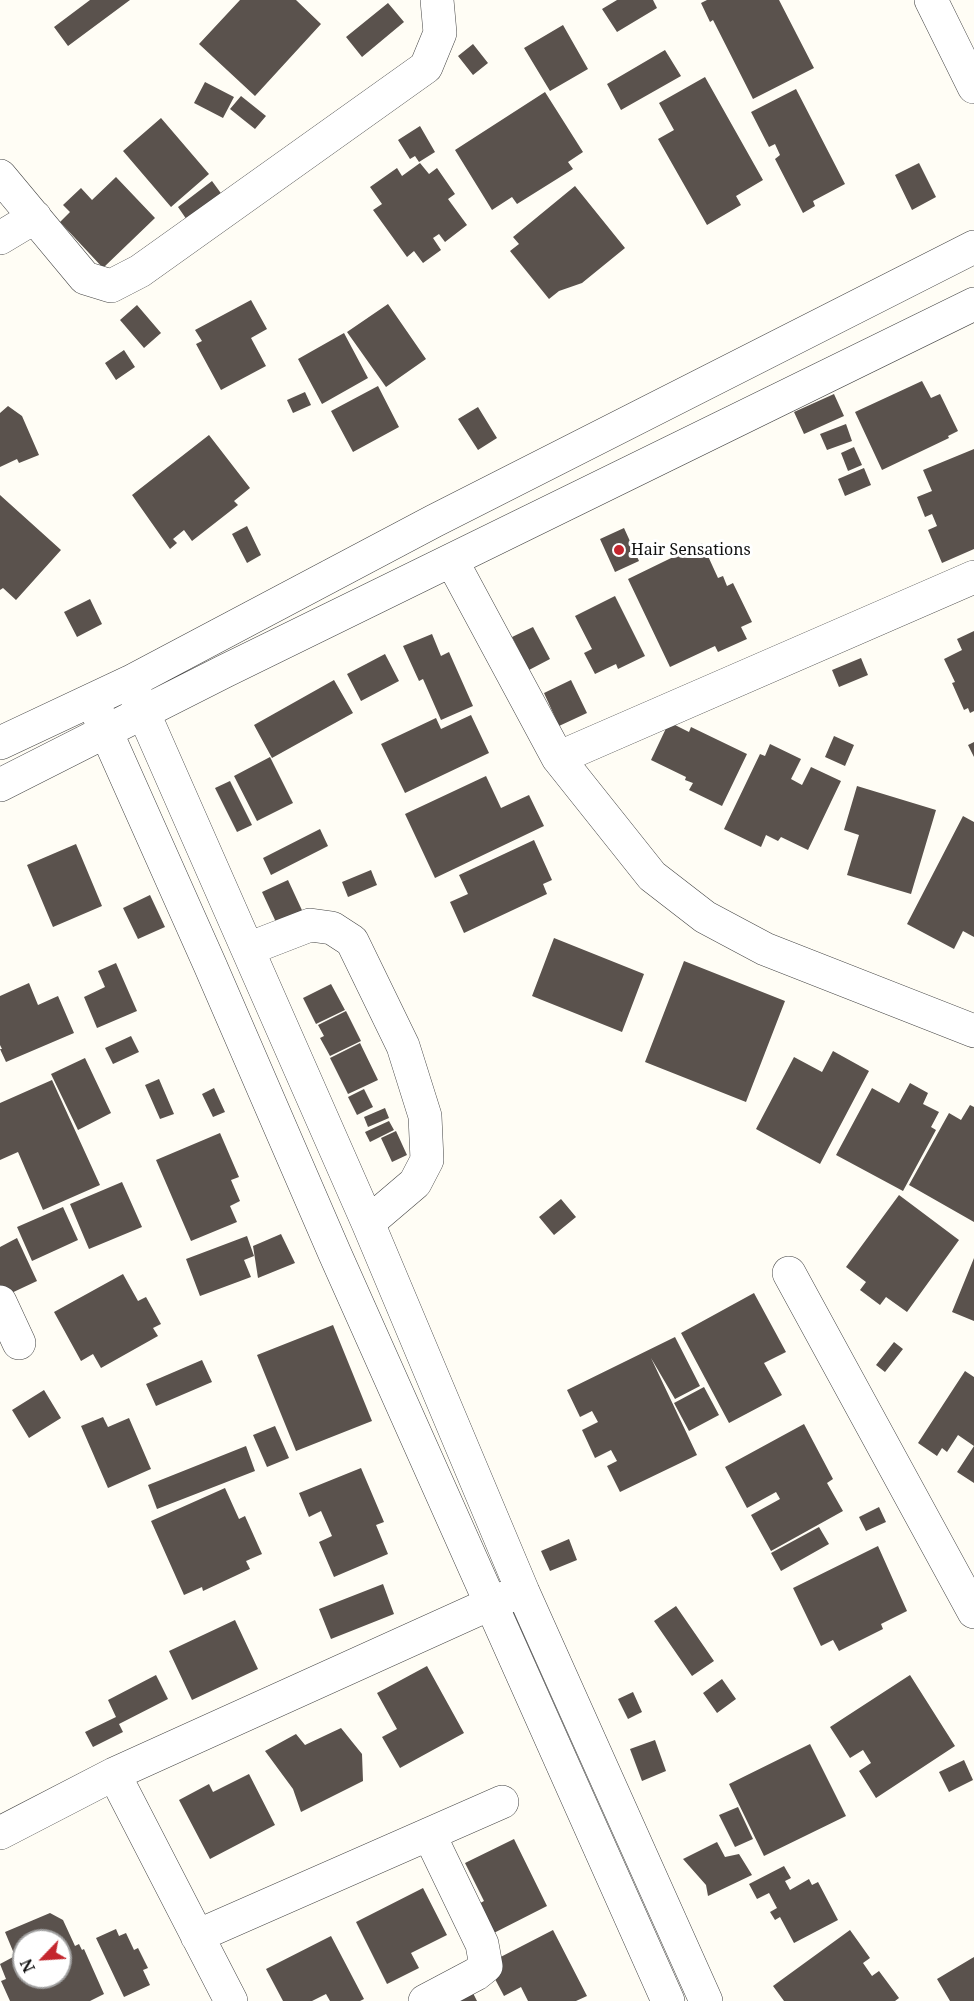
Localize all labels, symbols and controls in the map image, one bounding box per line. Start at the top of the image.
place label: Hair Sensations [631,540,751,560]
marker: Hair Sensations [612,543,626,557]
north arrow [12,1929,72,1989]
text: N [15,1955,40,1976]

